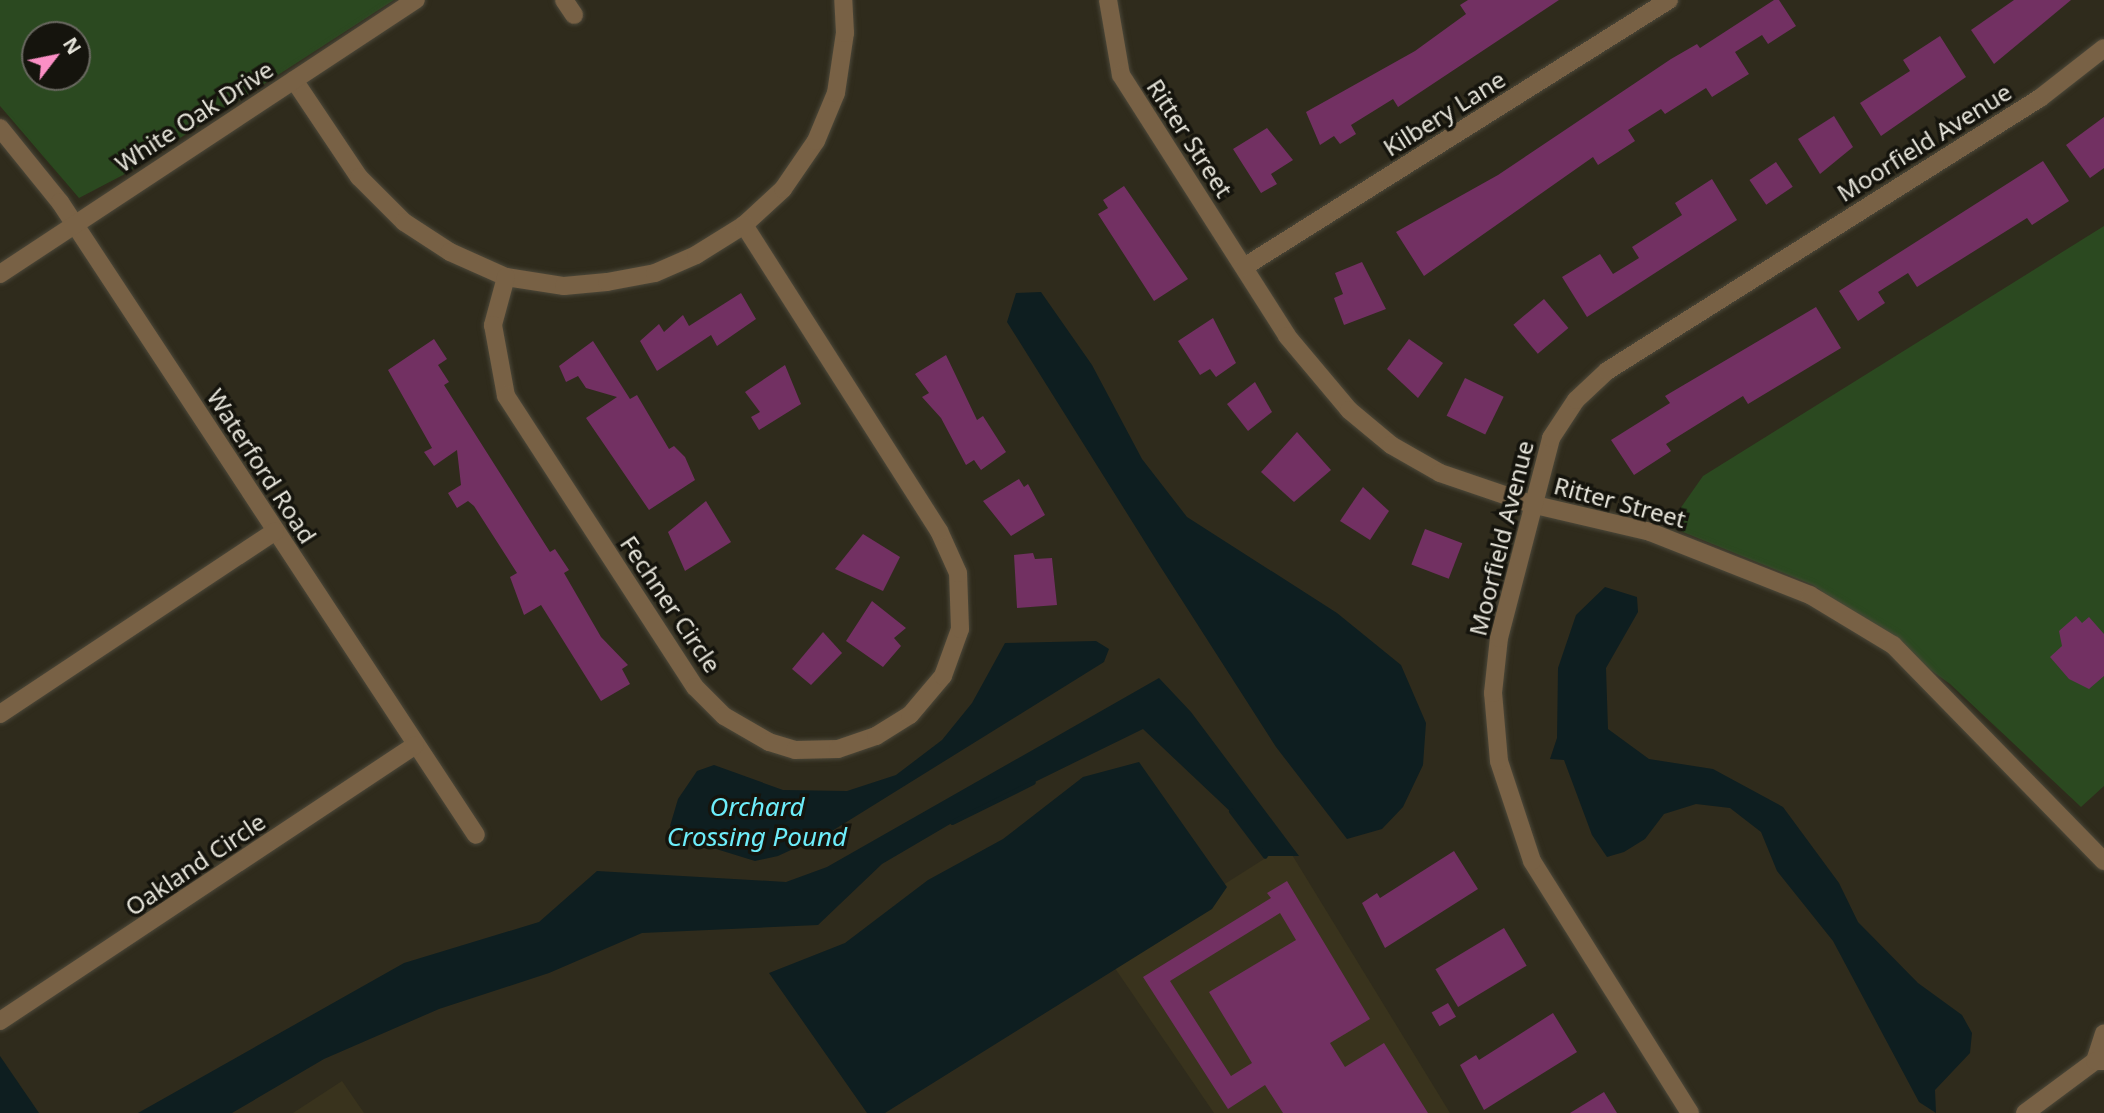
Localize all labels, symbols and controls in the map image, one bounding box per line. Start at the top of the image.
north arrow [21,21,91,91]
text: N [57,32,87,59]
street label: White Oak Drive [110,54,278,178]
street label: Kilbery Lane [1378,64,1510,162]
street label: Ritter Street [1141,73,1239,203]
street label: Moorfield Avenue [1831,77,2017,207]
street label: Waterford Road [201,383,323,549]
street label: Moorfield Avenue [1463,437,1539,639]
street label: Ritter Street [1551,471,1689,533]
street label: Fechner Circle [615,530,727,678]
water label: Orchard Crossing Pound [667,791,847,852]
street label: Oakland Circle [120,807,270,921]

